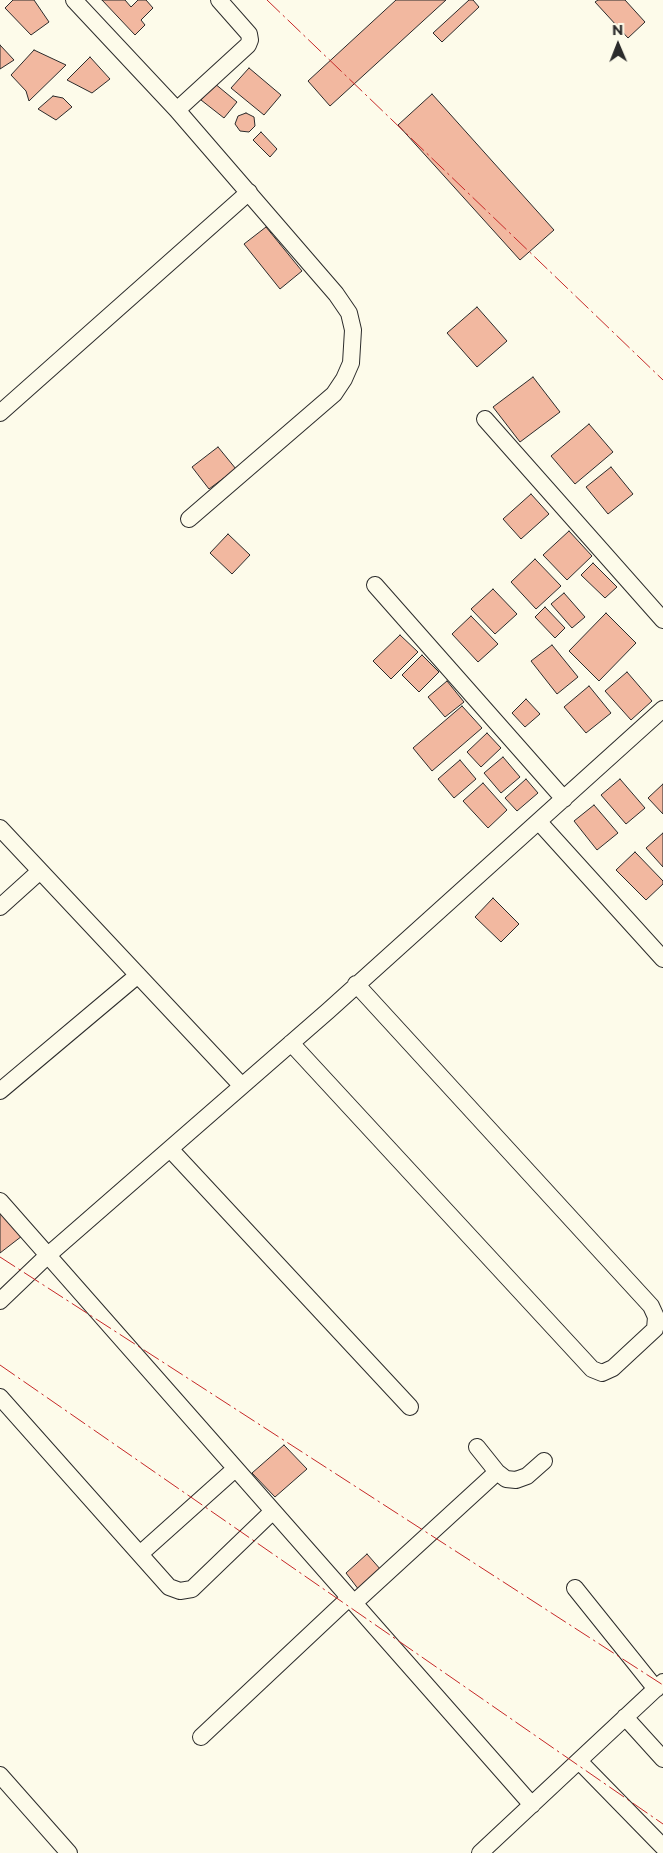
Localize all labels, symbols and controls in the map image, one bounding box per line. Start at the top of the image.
north arrow [593,20,643,70]
text: N [612,21,624,39]

